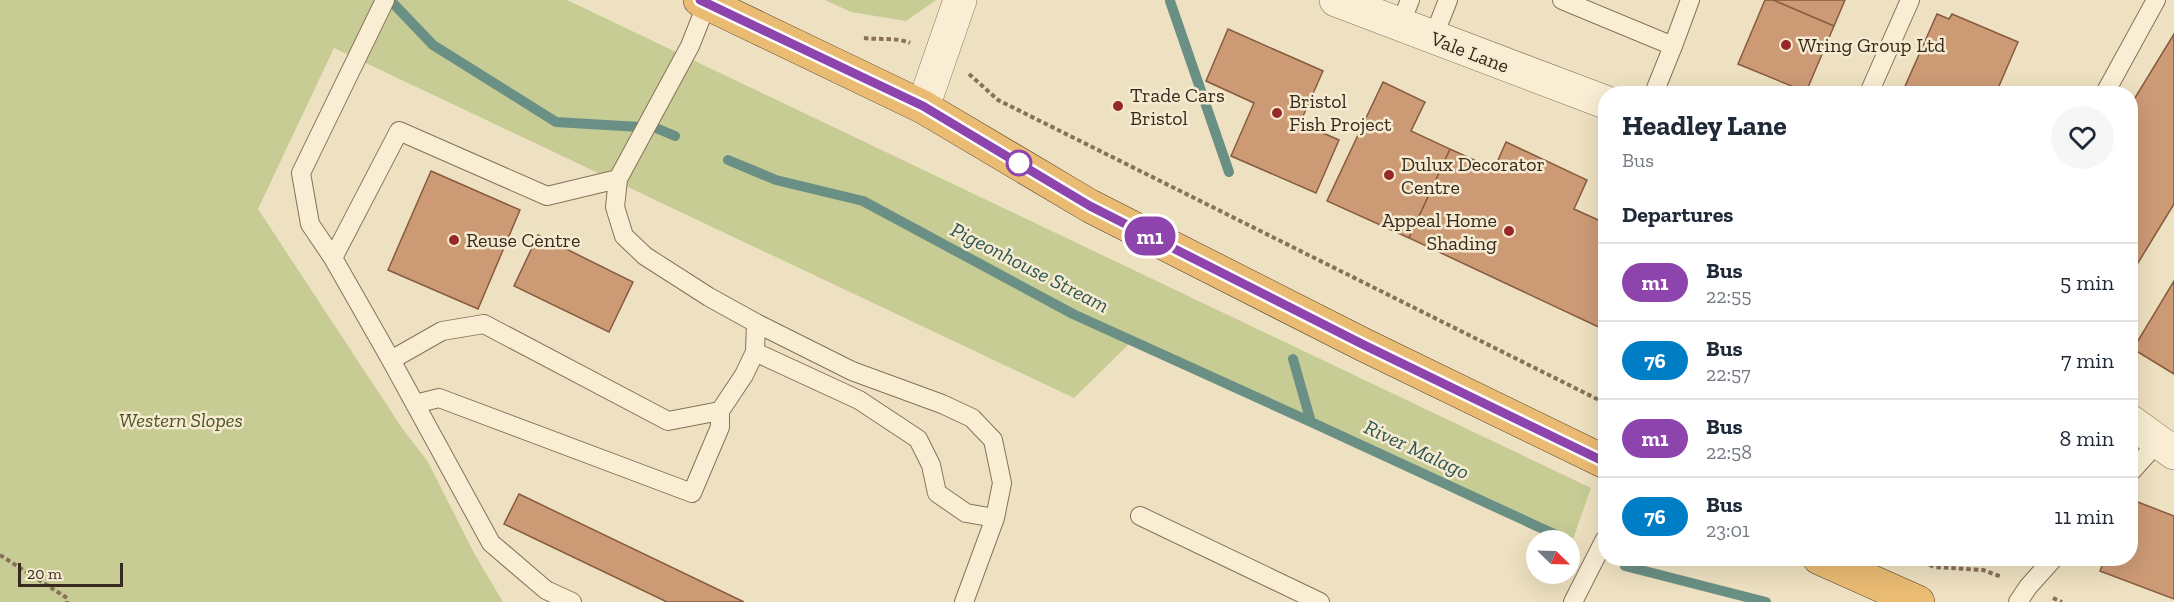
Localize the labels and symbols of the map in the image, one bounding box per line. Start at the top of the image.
street label: Vale Lane [1426,26,1513,78]
place label: Wring Group Ltd [1798,33,1945,57]
marker: Wring Group Ltd [1779,38,1793,52]
place label: Trade Cars Bristol [1130,83,1225,130]
place label: Bristol Fish Project [1289,89,1392,136]
marker: Trade Cars Bristol [1111,99,1125,113]
marker: Bristol Fish Project [1270,106,1284,120]
unlabelled marker [1006,150,1032,176]
place label: Dulux Decorator Centre [1401,152,1545,199]
marker: Dulux Decorator Centre [1382,168,1396,182]
place label: Appeal Home Shading [1382,208,1497,255]
water label: Pigeonhouse Stream [947,216,1113,318]
line badge: m1 [1123,216,1177,256]
marker: Appeal Home Shading [1502,224,1516,238]
place label: Reuse Centre [466,228,580,252]
marker: Reuse Centre [447,233,461,247]
park label: Western Slopes [119,408,243,432]
water label: River Malago [1361,414,1473,484]
north arrow [1526,530,1580,584]
scale bar [18,560,123,588]

